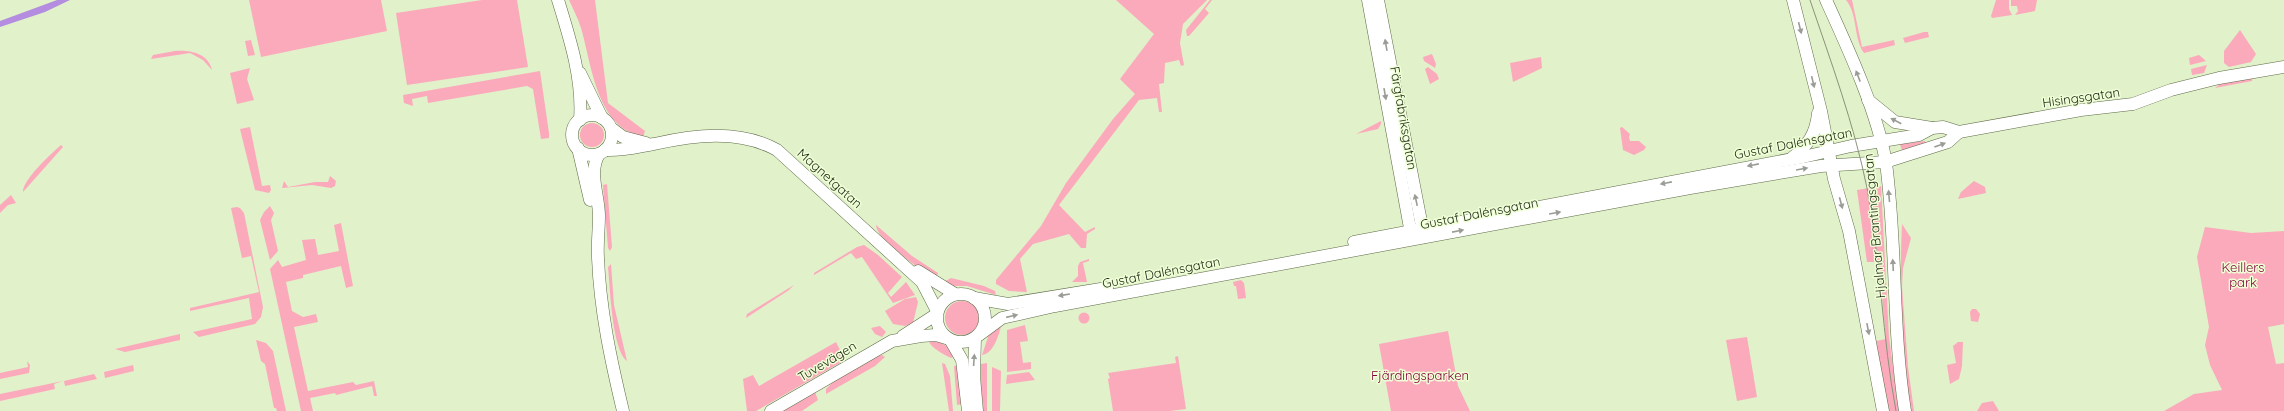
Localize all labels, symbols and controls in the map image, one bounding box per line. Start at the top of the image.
one-way arrow [1797,21,1803,34]
one-way arrow [1383,39,1389,51]
street label: Färgfabriksgatan [1387,65,1421,171]
one-way arrow [1855,70,1861,82]
one-way arrow [1810,75,1816,88]
street label: Hisingsgatan [2041,84,2121,110]
one-way arrow [1382,87,1388,100]
one-way arrow [1890,118,1902,125]
street label: Gustaf Dalénsgatan [1733,124,1853,162]
one-way arrow [1934,142,1946,148]
street label: Magnetgatan [794,145,866,211]
street label: Hjalmar Brantingsgatan [1860,153,1888,299]
one-way arrow [1747,163,1759,169]
one-way arrow [1796,166,1808,172]
one-way arrow [1659,180,1672,186]
one-way arrow [1885,190,1892,202]
one-way arrow [1413,194,1419,206]
street label: Gustaf Dalénsgatan [1419,194,1539,232]
one-way arrow [1838,197,1844,209]
one-way arrow [1549,210,1561,216]
one-way arrow [1452,228,1464,234]
street label: Gustaf Dalénsgatan [1101,253,1221,291]
one-way arrow [1890,259,1897,271]
park label: Keillers park [2222,259,2264,290]
one-way arrow [1058,292,1070,298]
one-way arrow [1006,312,1018,318]
one-way arrow [1865,323,1871,335]
street label: Tuvevägen [795,337,859,385]
one-way arrow [971,354,978,366]
park label: Fjärdingsparken [1371,367,1469,383]

